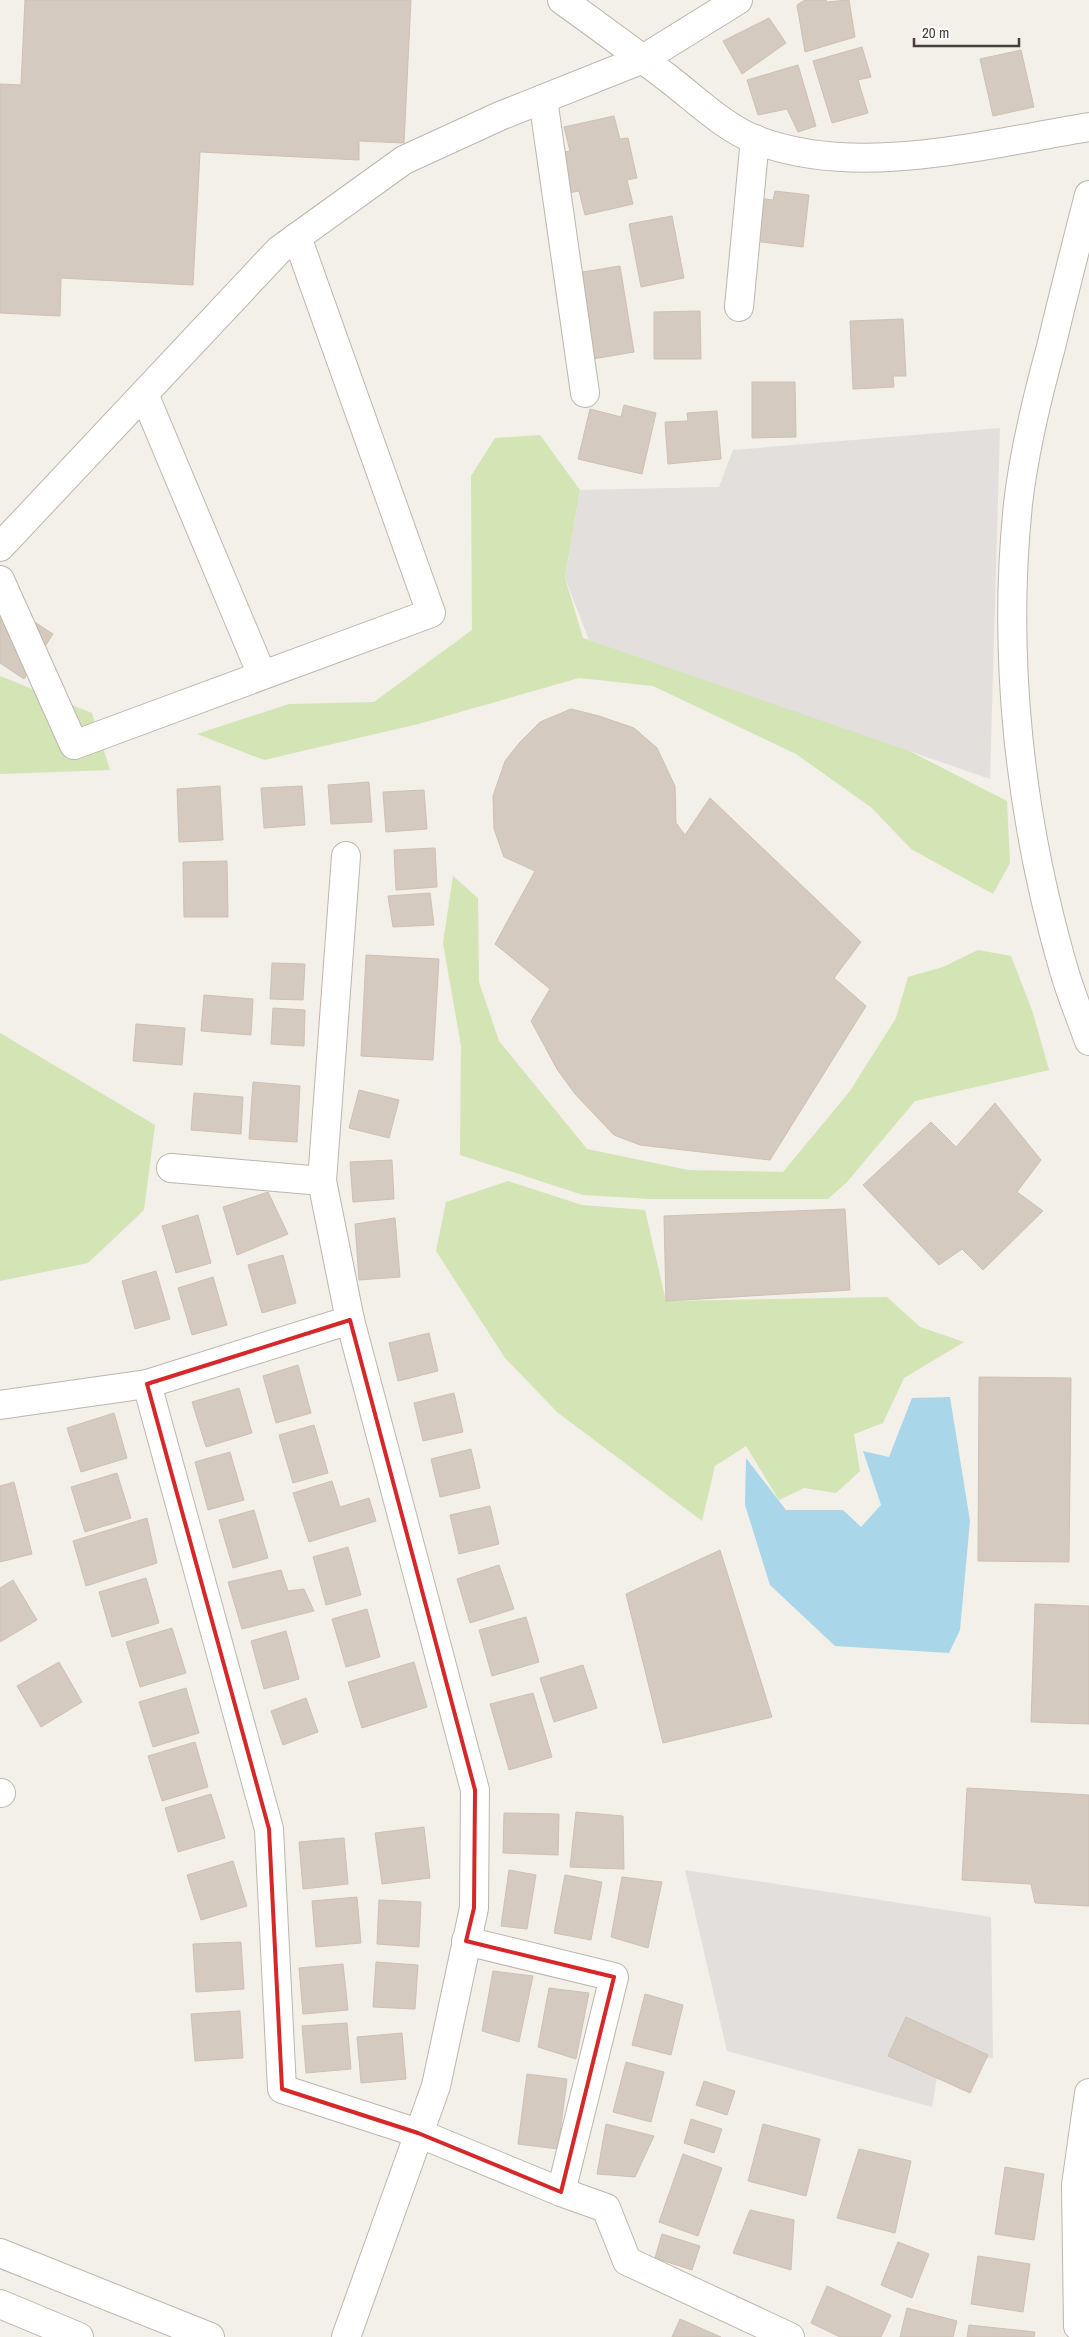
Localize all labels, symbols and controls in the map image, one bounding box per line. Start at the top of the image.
scale bar [914,15,1019,47]
text: 20 m [922,22,949,43]

